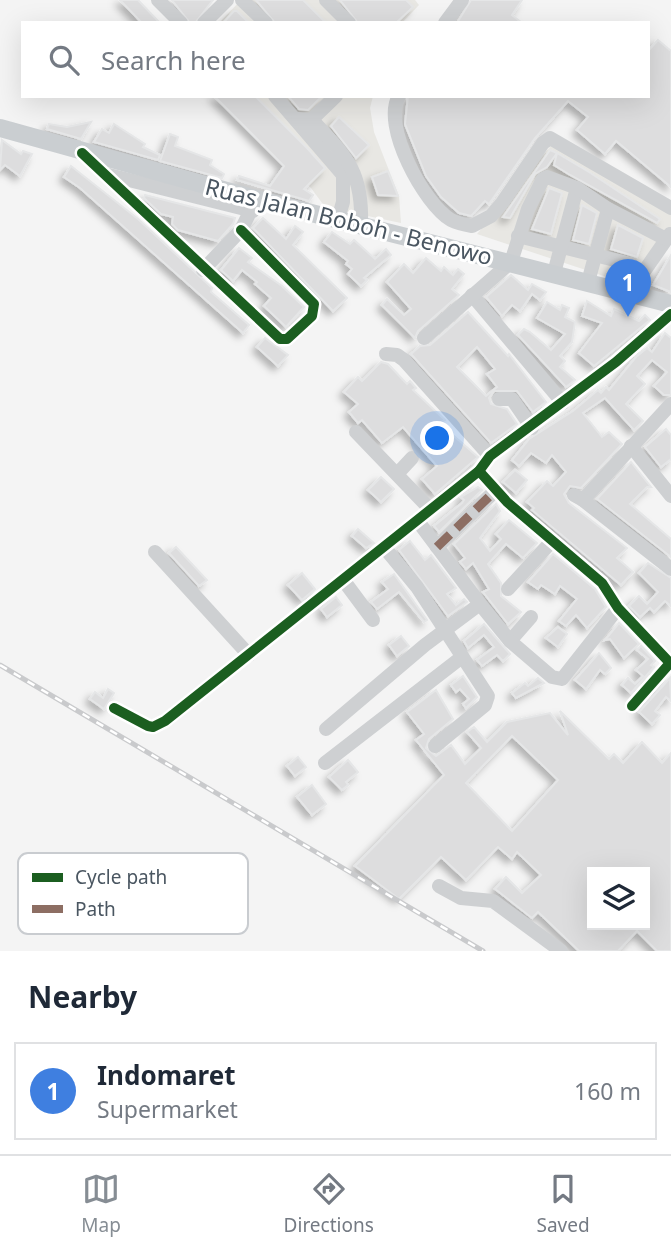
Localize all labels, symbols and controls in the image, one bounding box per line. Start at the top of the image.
search box [21,21,650,98]
icon: search [45,41,83,79]
text: Search here [101,42,246,78]
street label: Ruas Jalan Boboh - Benowo [202,170,496,272]
pin: 1 [605,259,651,317]
your location [420,421,454,455]
legend [18,853,248,934]
text: Cycle path [75,864,167,890]
map controls [587,867,650,930]
button: layers [587,867,650,930]
text: Path [75,896,116,922]
text: Nearby [28,976,137,1017]
text: Indomaret [97,1057,236,1093]
text: 1 [46,1075,60,1107]
text: 160 m [574,1075,641,1107]
text: Supermarket [97,1093,238,1125]
tab: Map [81,1170,121,1238]
tab: Directions [284,1170,374,1238]
tab: Saved [536,1170,590,1238]

